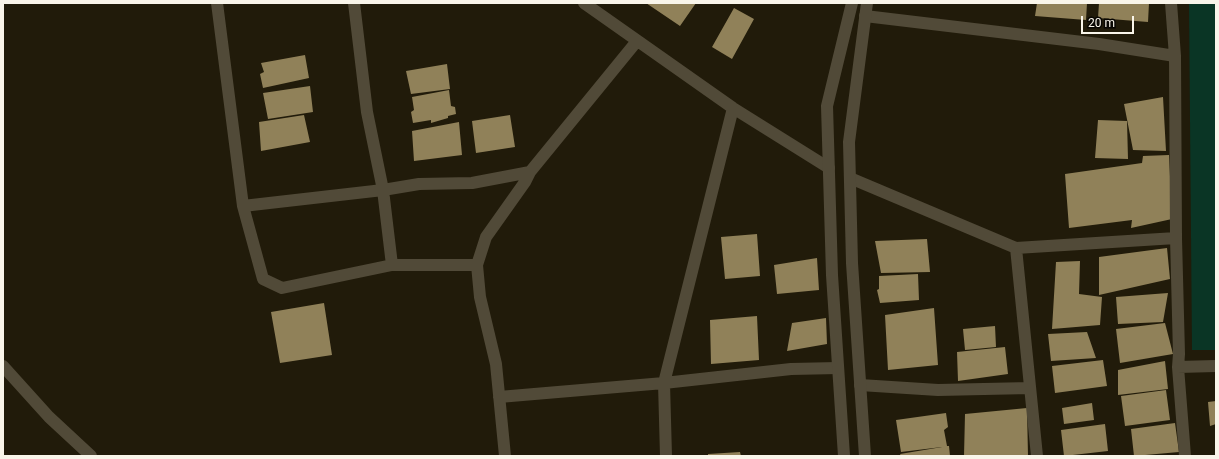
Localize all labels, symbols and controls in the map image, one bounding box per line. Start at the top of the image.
scale bar [1083,8,1136,34]
text: 20 m [1088,16,1115,30]

